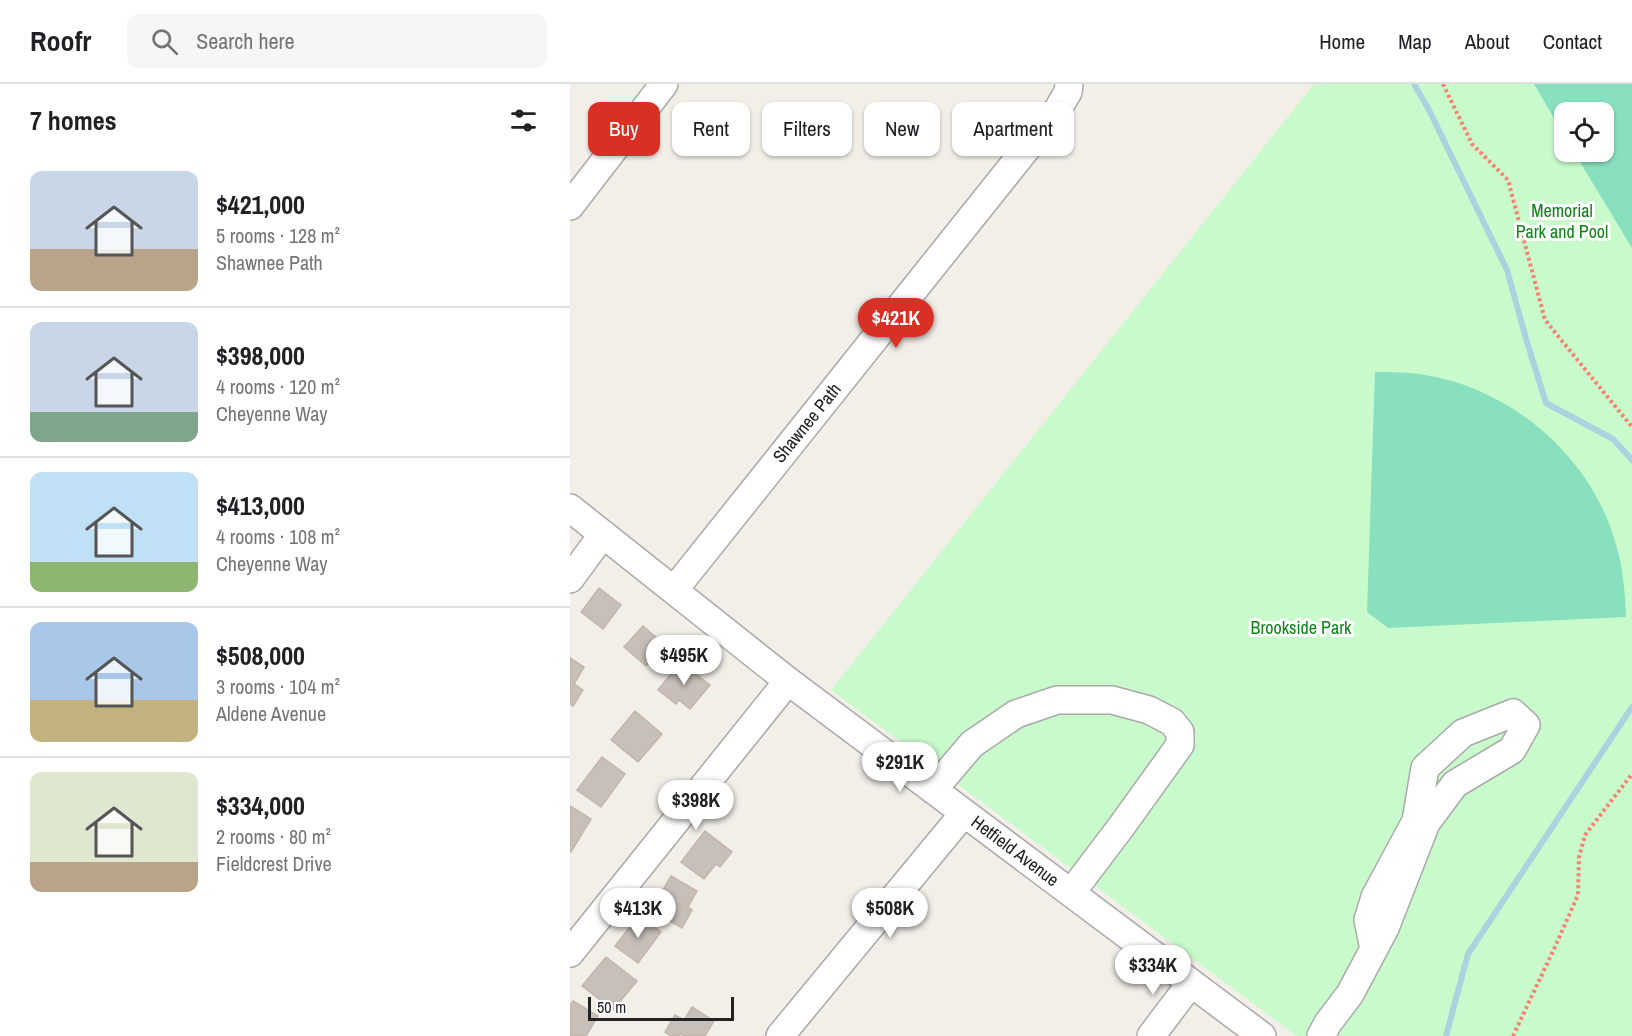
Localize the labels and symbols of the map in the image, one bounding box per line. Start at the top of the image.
park label: Memorial Park and Pool [1516,198,1608,244]
pin: $421K [854,298,938,349]
street label: Shawnee Path [767,378,847,468]
park label: Brookside Park [1251,615,1352,640]
pin: $495K [642,635,726,686]
pin: $291K [858,742,942,793]
pin: $398K [654,780,738,831]
street label: Hetfield Avenue [966,809,1064,892]
pin: $413K [596,888,680,939]
pin: $508K [848,888,932,939]
pin: $334K [1111,945,1195,996]
scale bar [588,994,734,1022]

